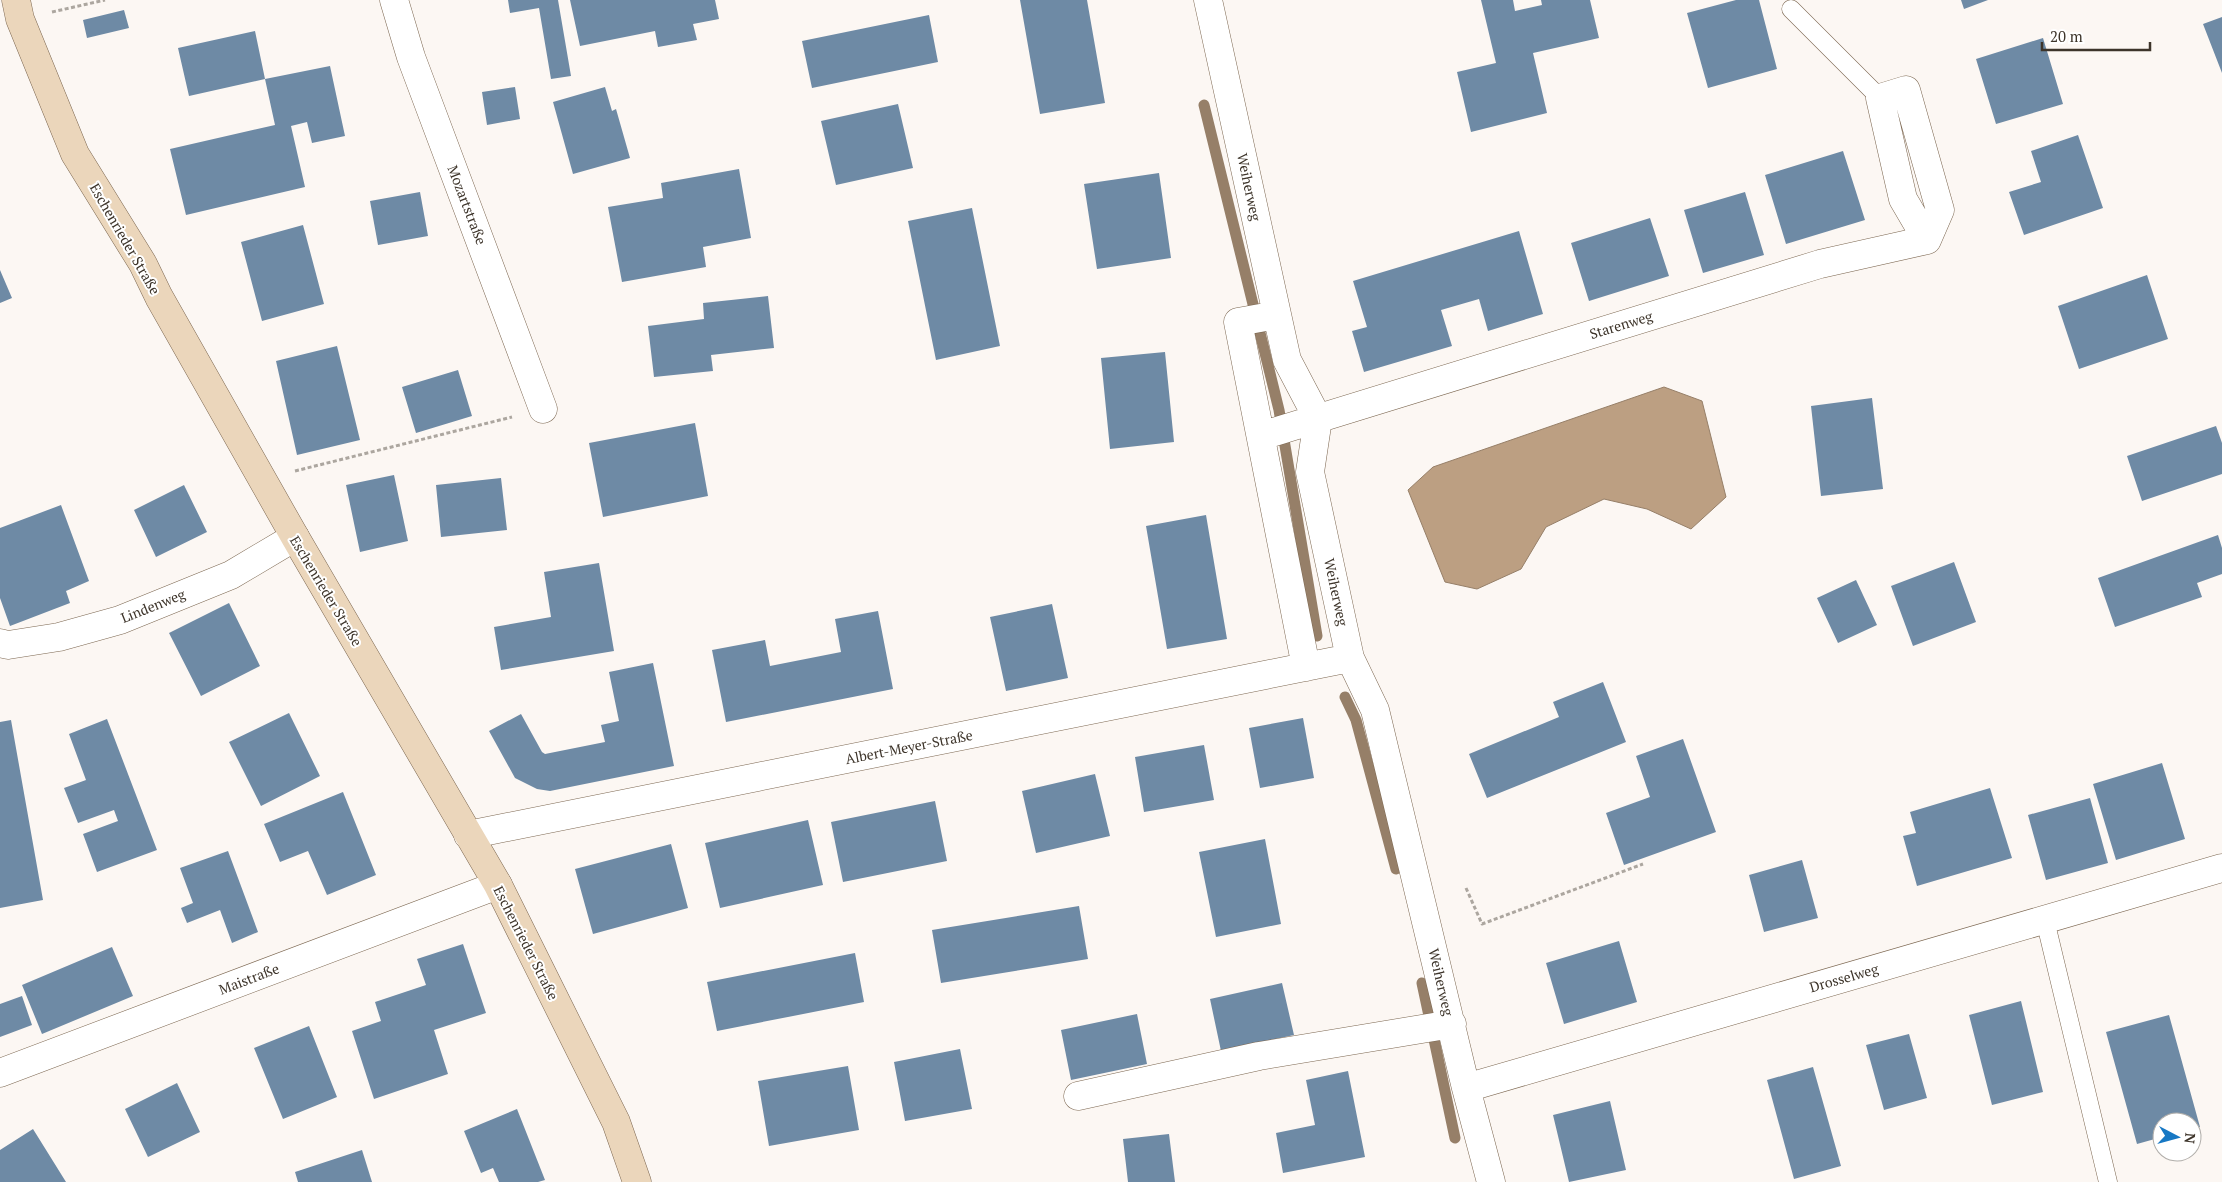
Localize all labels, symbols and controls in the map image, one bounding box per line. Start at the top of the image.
scale bar [2042,20,2150,52]
text: 20 m [2050,26,2083,46]
street label: Weiherweg [1233,151,1266,223]
street label: Mozartstraße [444,162,491,247]
street label: Eschenrieder Straße [86,180,165,298]
street label: Starenweg [1587,306,1655,343]
street label: Eschenrieder Straße [286,532,367,649]
street label: Weiherweg [1320,556,1353,628]
street label: Lindenweg [118,584,188,627]
street label: Albert-Meyer-Straße [844,725,974,768]
street label: Eschenrieder Straße [489,882,563,1003]
street label: Weiherweg [1425,946,1459,1018]
street label: Maistraße [216,958,282,999]
street label: Drosselweg [1807,958,1881,996]
north arrow [2152,1112,2202,1162]
text: N [2180,1132,2200,1145]

